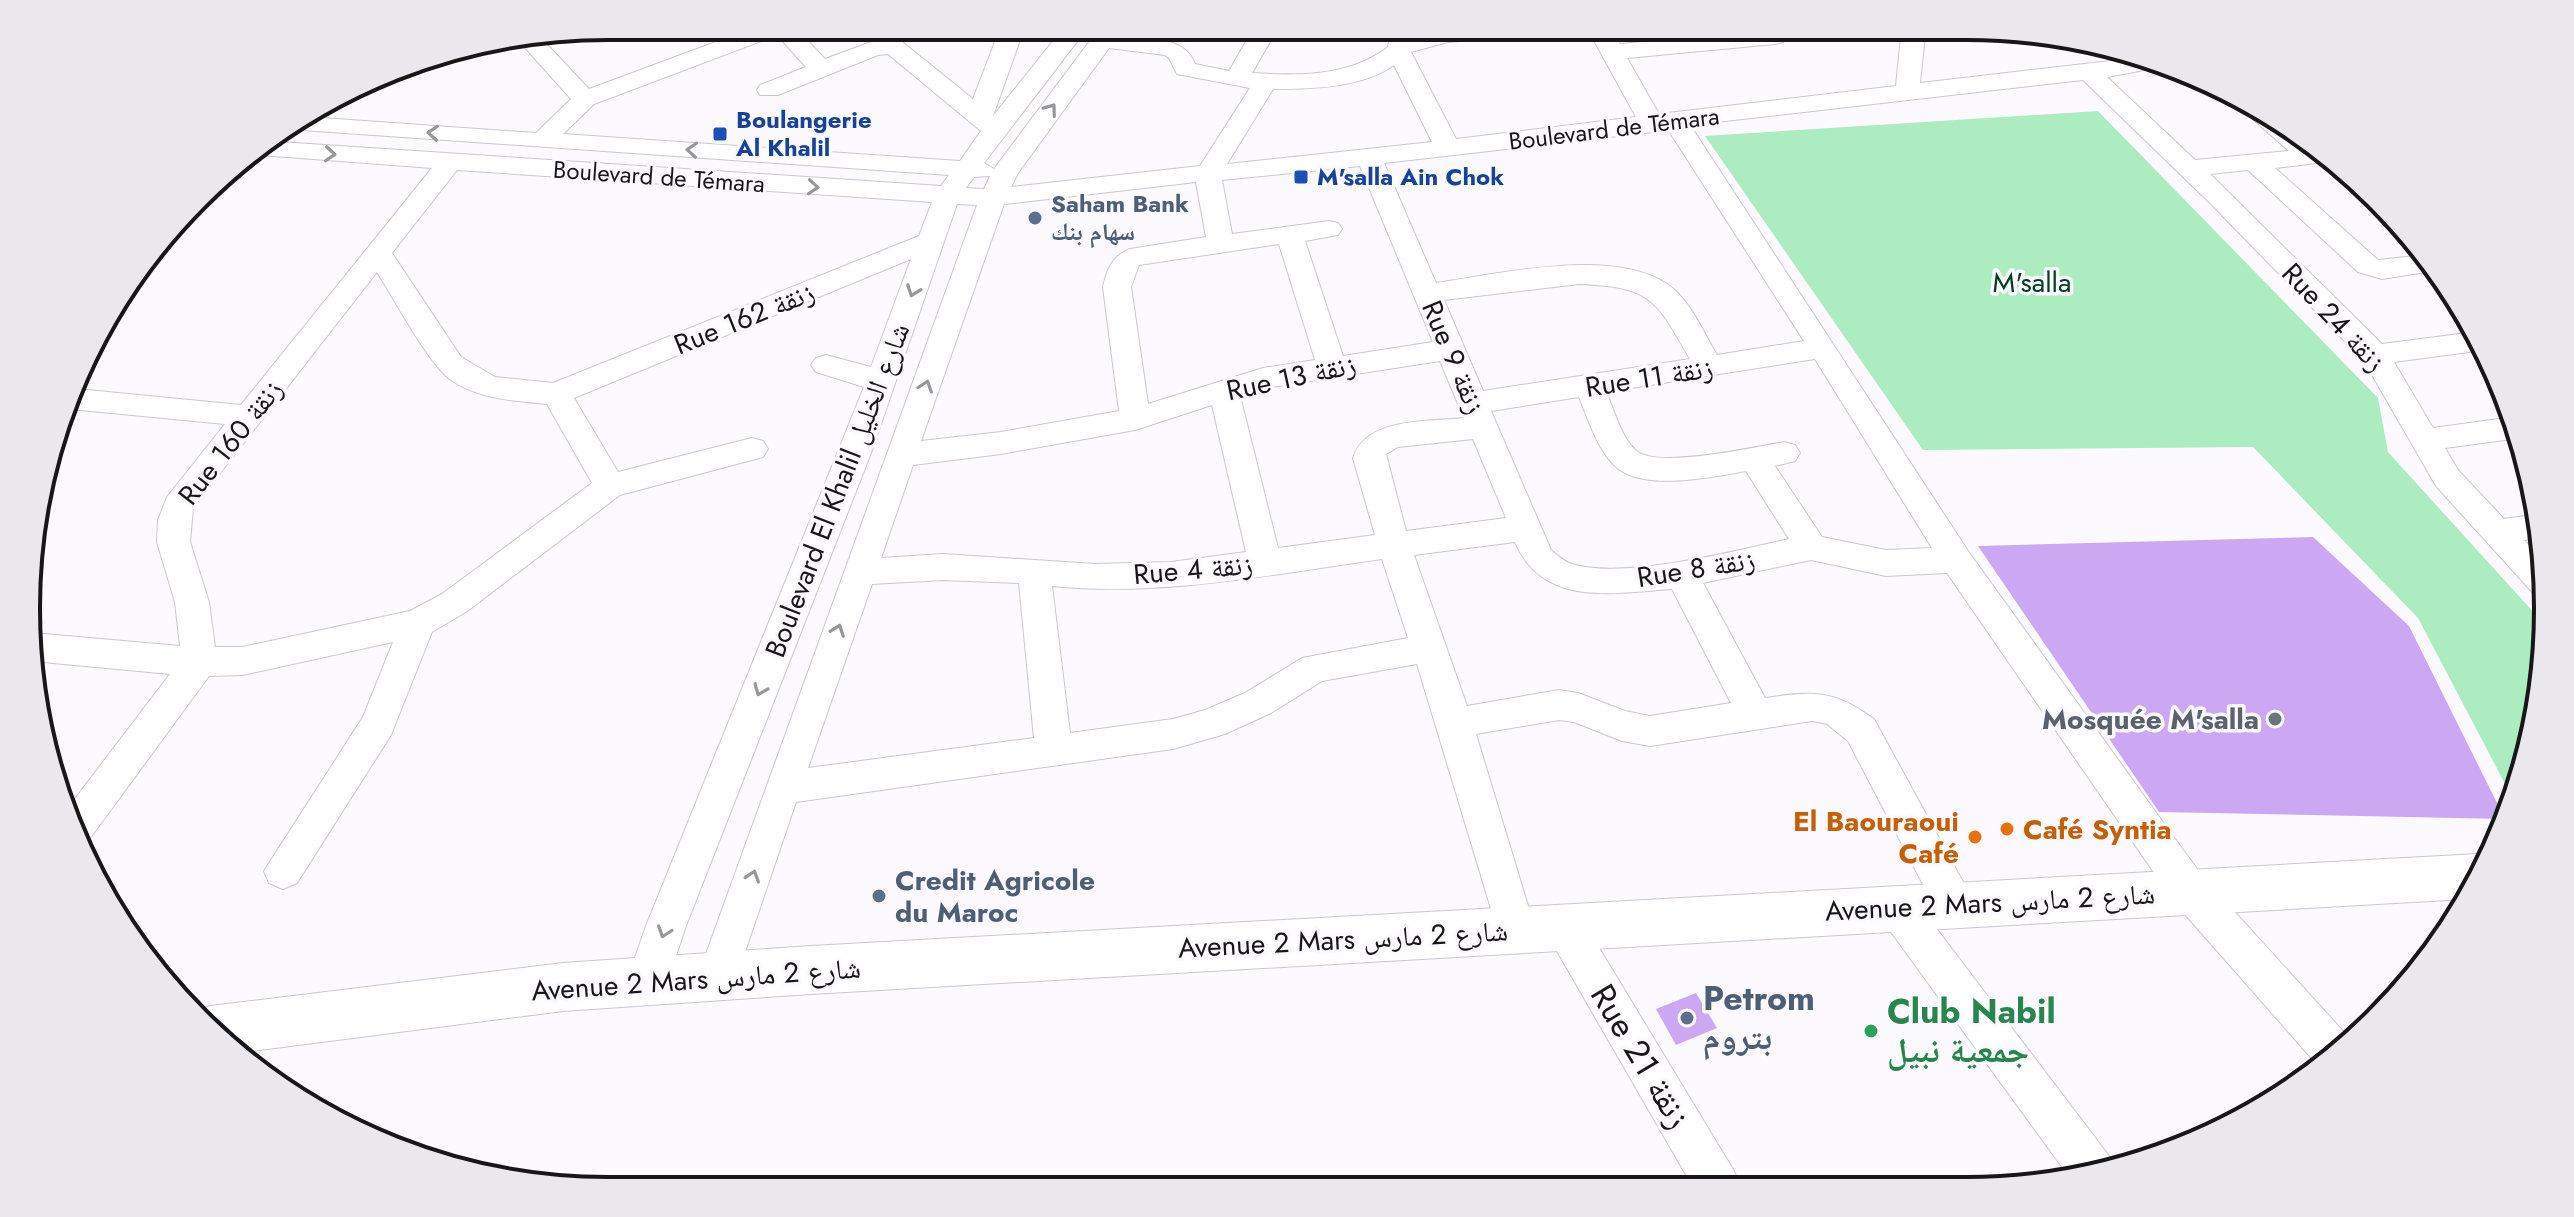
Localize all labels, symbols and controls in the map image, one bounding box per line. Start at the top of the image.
street label: Boulevard de Témara [1506,98,1721,159]
place label: Boulangerie Al Khalil [735,102,872,165]
one-way arrow [1042,104,1056,118]
one-way arrow [426,124,439,141]
marker: Boulangerie Al Khalil [711,125,729,143]
one-way arrow [685,142,698,159]
one-way arrow [324,145,337,162]
street label: Boulevard de Témara [552,152,766,201]
place label: M'salla Ain Chok [1317,159,1504,194]
marker: M'salla Ain Chok [1292,168,1310,186]
one-way arrow [807,178,820,195]
place label: Saham Bank سهام بنك [1051,186,1189,249]
marker: Saham Bank سهام بنك [1026,209,1044,227]
street label: Rue 24 زنقة [2272,254,2395,381]
park label: M'salla [1993,262,2071,303]
street label: Rue 162 زنقة [668,272,821,365]
one-way arrow [906,283,923,297]
street label: Rue 9 زنقة [1411,294,1496,420]
street label: Boulevard El Khalil شارع الخليل [755,317,920,663]
street label: Rue 13 زنقة [1223,344,1360,411]
street label: Rue 11 زنقة [1582,347,1716,408]
street label: Rue 160 زنقة [168,371,292,514]
one-way arrow [916,379,933,393]
street label: Rue 8 زنقة [1634,539,1758,598]
street label: Rue 4 زنقة [1132,544,1255,595]
one-way arrow [829,624,845,638]
one-way arrow [753,682,769,696]
place label: Mosquée M'salla [2042,699,2259,740]
marker: Mosquée M'salla [2266,710,2284,728]
place label: El Baouraoui Café [1793,801,1959,874]
place label: Café Syntia [2023,809,2172,850]
marker: Café Syntia [1998,820,2016,838]
marker: El Baouraoui Café [1966,828,1984,846]
place label: Credit Agricole du Maroc [895,860,1095,933]
one-way arrow [743,870,759,884]
street label: Avenue 2 Mars شارع 2 مارس [1824,873,2156,932]
marker: Credit Agricole du Maroc [870,887,888,905]
street label: Avenue 2 Mars شارع 2 مارس [1177,910,1509,969]
one-way arrow [657,924,674,938]
street label: Avenue 2 Mars شارع 2 مارس [530,948,862,1011]
place label: Petrom بتروم [1703,974,1815,1062]
street label: Rue 21 زنقة [1578,975,1703,1138]
place label: Club Nabil جمعية نبيل [1887,987,2056,1075]
marker: Petrom بتروم [1678,1009,1696,1027]
marker: Club Nabil جمعية نبيل [1862,1022,1880,1040]

